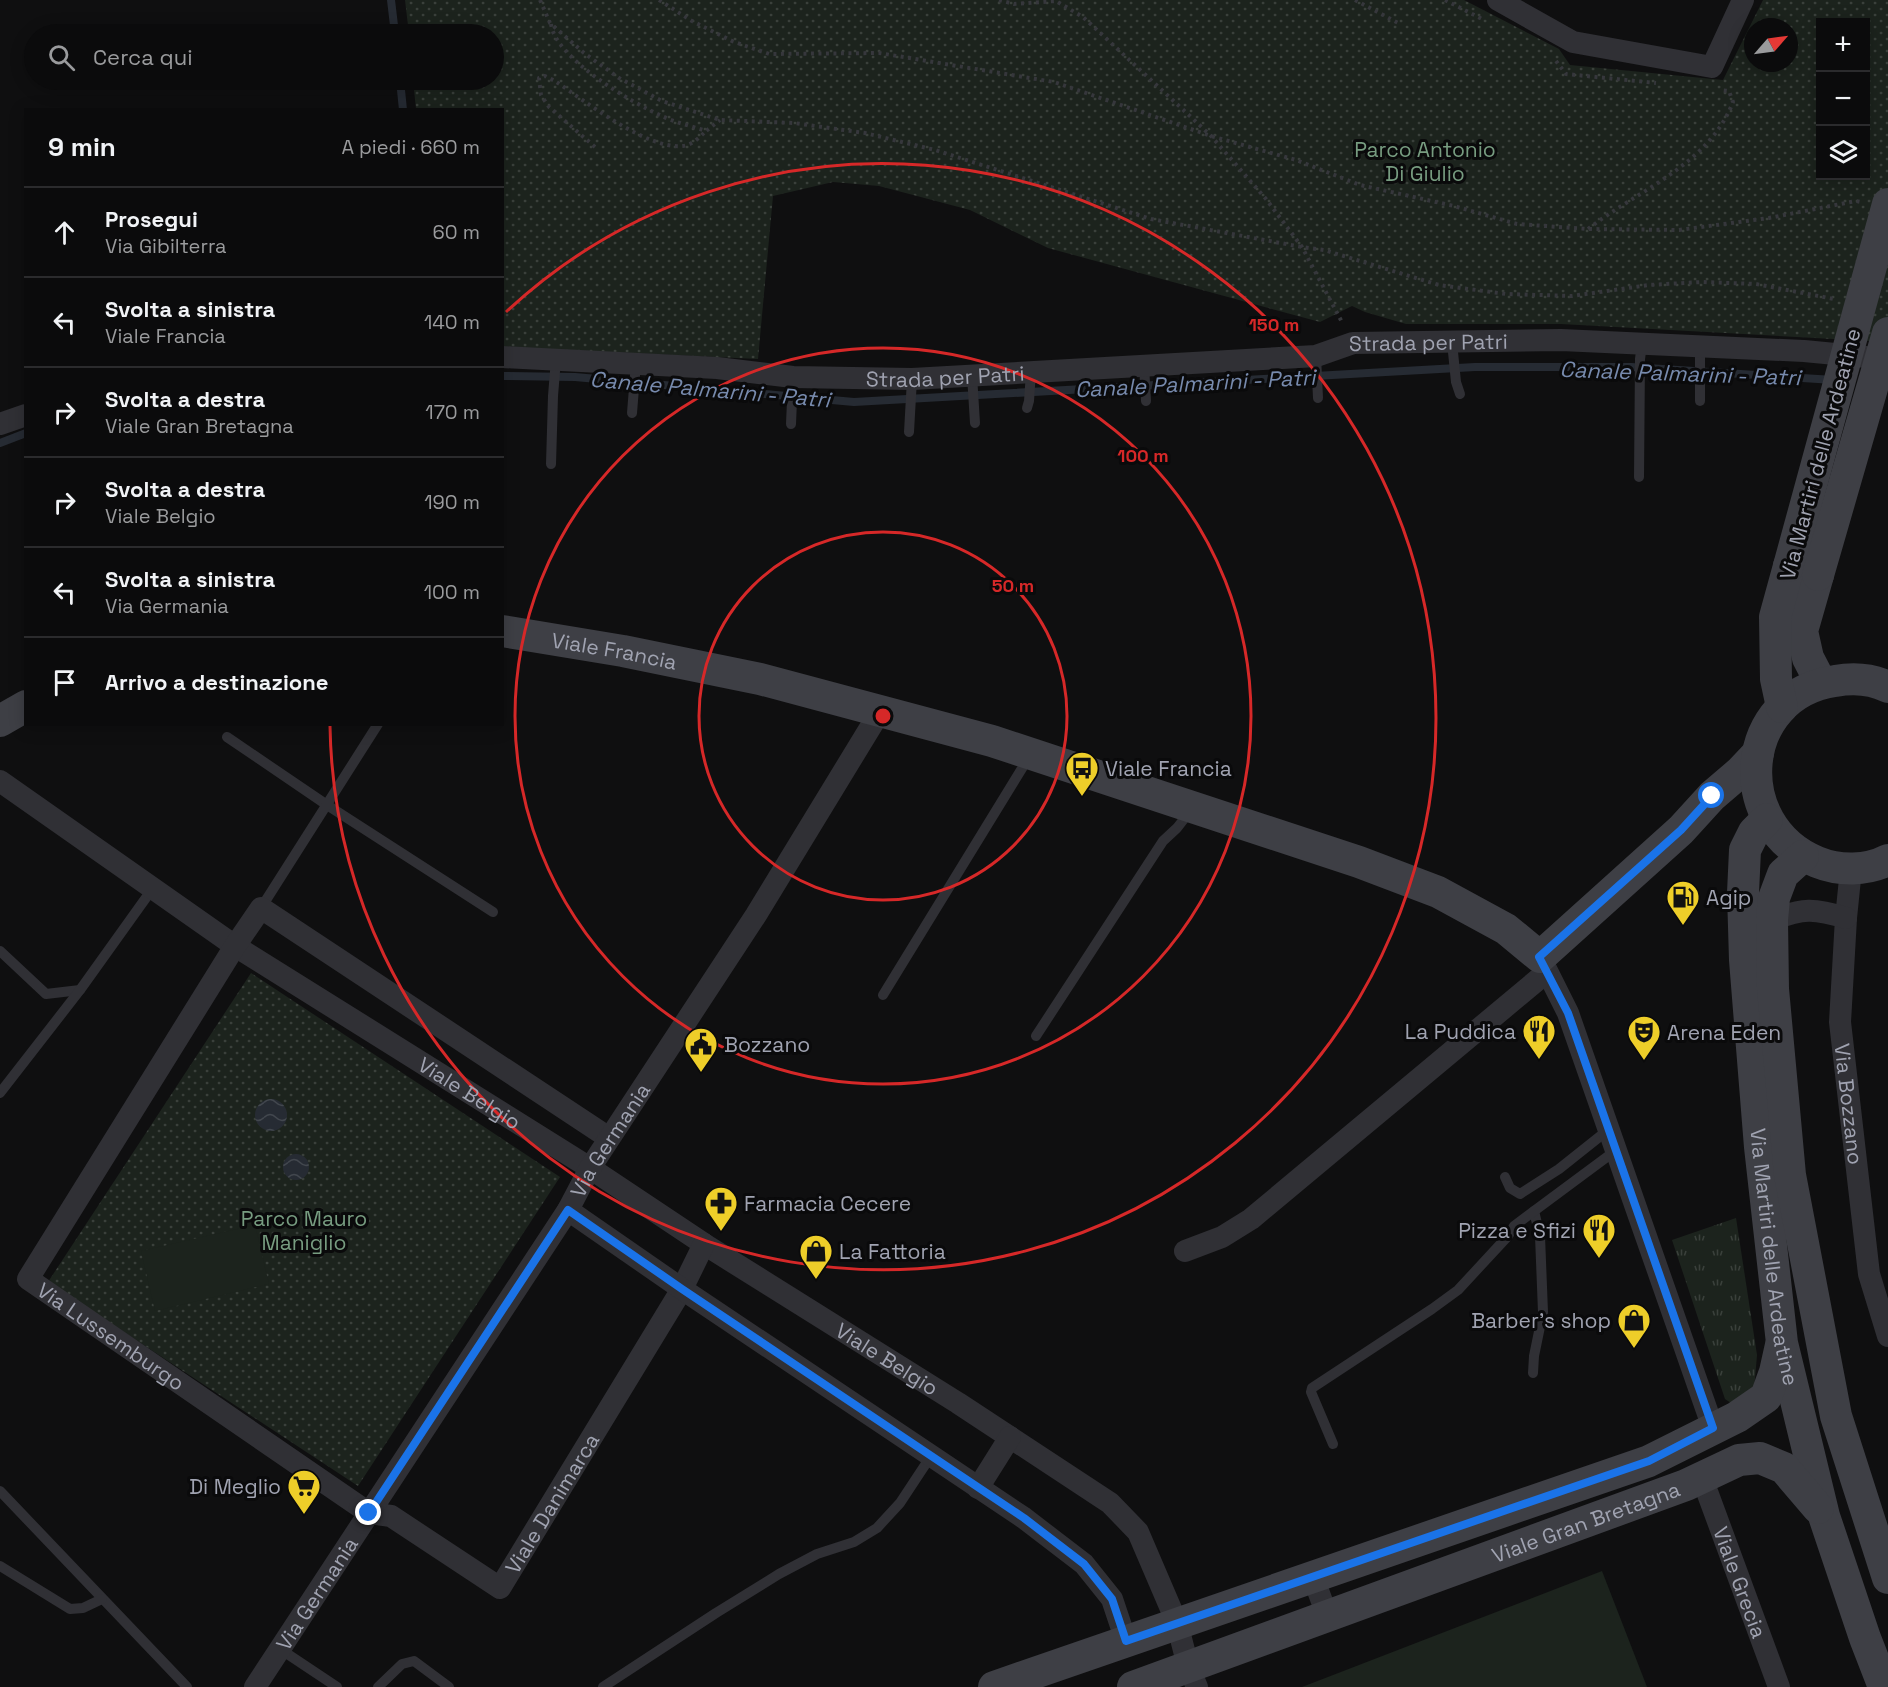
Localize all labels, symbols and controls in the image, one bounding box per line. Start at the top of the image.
north arrow [1744,18,1798,72]
map controls [1816,18,1870,180]
button: + [1816,18,1870,72]
search box [24,24,504,90]
icon: search [45,41,78,74]
text: Cerca qui [93,43,193,71]
button: − [1816,72,1870,126]
button: layers [1816,126,1870,180]
text: 9 min [48,130,116,164]
text: A piedi · 660 m [341,134,480,160]
park label: Parco Antonio Di Giulio [1354,136,1496,187]
text: Prosegui [105,205,198,233]
icon: ahead [48,216,81,249]
text: 60 m [433,219,480,245]
text: Via Gibilterra [105,233,227,259]
text: Svolta a sinistra [105,295,275,323]
icon: left [48,306,81,339]
text: 140 m [424,309,480,335]
text: 150 m [1249,313,1299,336]
text: Viale Francia [105,323,226,349]
street label: Via Martiri delle Ardeatine [1773,325,1867,583]
street label: Strada per Patri [1349,327,1508,357]
water label: Canale Palmarini - Patri [1559,355,1803,391]
street label: Strada per Patri [866,359,1025,393]
water label: Canale Palmarini - Patri [1074,363,1319,403]
water label: Canale Palmarini - Patri [589,365,834,414]
text: Svolta a destra [105,385,265,413]
icon: right [48,396,81,429]
text: 170 m [425,399,480,425]
text: Viale Gran Bretagna [105,413,294,439]
text: 100 m [1117,444,1169,467]
text: Svolta a destra [105,475,265,503]
icon: right [48,486,81,519]
text: 190 m [424,489,480,515]
text: Viale Belgio [105,503,216,529]
text: Svolta a sinistra [105,565,275,593]
text: 50 m [992,574,1034,597]
icon: left [48,576,81,609]
text: 100 m [424,579,480,605]
text: Via Germania [105,593,229,619]
street label: Viale Francia [550,626,679,675]
icon: arrive [48,666,81,699]
text: Arrivo a destinazione [105,668,328,696]
centre of rings [873,706,893,726]
bus stop icon: Viale Francia [1064,750,1100,797]
place label: Viale Francia [1105,755,1232,782]
route start [1698,782,1724,808]
fuel station icon: Agip [1665,879,1701,926]
place label: Agip [1706,884,1751,911]
restaurant icon: La Puddica [1521,1013,1557,1060]
theatre icon: Arena Eden [1626,1014,1662,1061]
place label: La Puddica [1405,1018,1516,1045]
place label: Arena Eden [1667,1019,1781,1046]
public building icon: Bozzano [683,1026,719,1073]
place label: Bozzano [724,1031,810,1058]
street label: Via Bozzano [1829,1042,1870,1166]
street label: Viale Belgio [413,1051,526,1135]
street label: Via Germania [564,1078,656,1202]
street label: Via Martiri delle Ardeatine [1745,1127,1805,1388]
pharmacy icon: Farmacia Cecere [703,1185,739,1232]
place label: Farmacia Cecere [744,1190,911,1217]
park label: Parco Mauro Maniglio [241,1205,367,1256]
restaurant icon: Pizza e Sfizi [1581,1212,1617,1259]
place label: Pizza e Sfizi [1458,1217,1576,1244]
shop icon: La Fattoria [798,1233,834,1280]
place label: La Fattoria [839,1238,946,1265]
street label: Via Lussemburgo [32,1276,190,1396]
shop icon: Barber's shop [1616,1302,1652,1349]
place label: Barber's shop [1471,1307,1611,1334]
street label: Viale Belgio [831,1316,944,1401]
street label: Viale Danimarca [499,1428,605,1578]
supermarket icon: Di Meglio [286,1468,322,1515]
place label: Di Meglio [189,1473,281,1500]
street label: Viale Gran Bretagna [1488,1475,1684,1568]
route end [355,1499,381,1525]
street label: Viale Grecia [1708,1523,1773,1642]
street label: Via Germania [269,1532,363,1655]

